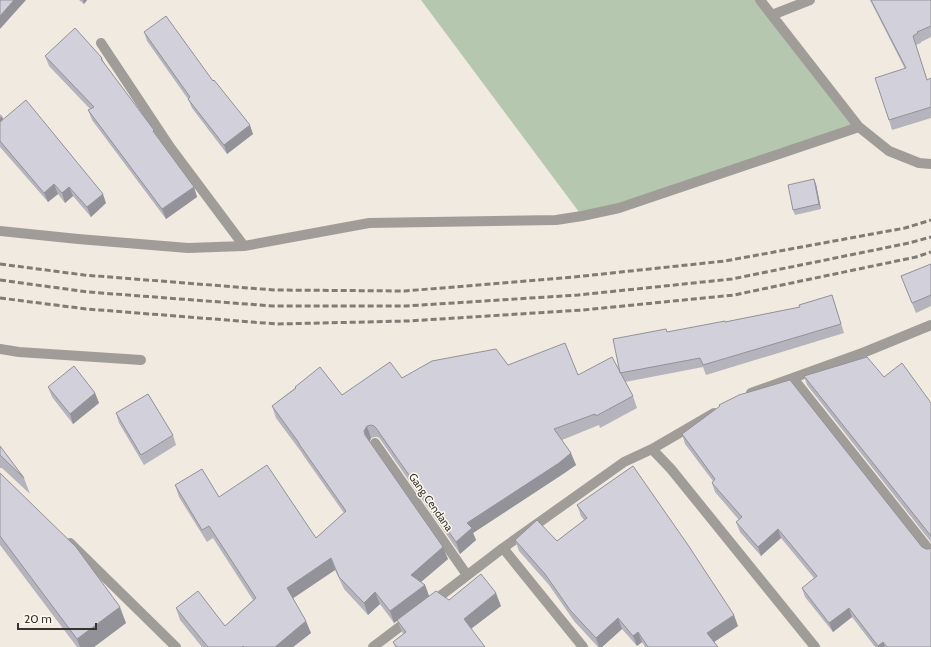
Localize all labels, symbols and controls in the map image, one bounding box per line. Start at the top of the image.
street label: Gang Cendana [406,470,457,534]
scale bar [18,605,96,631]
text: 20 m [24,611,52,626]

